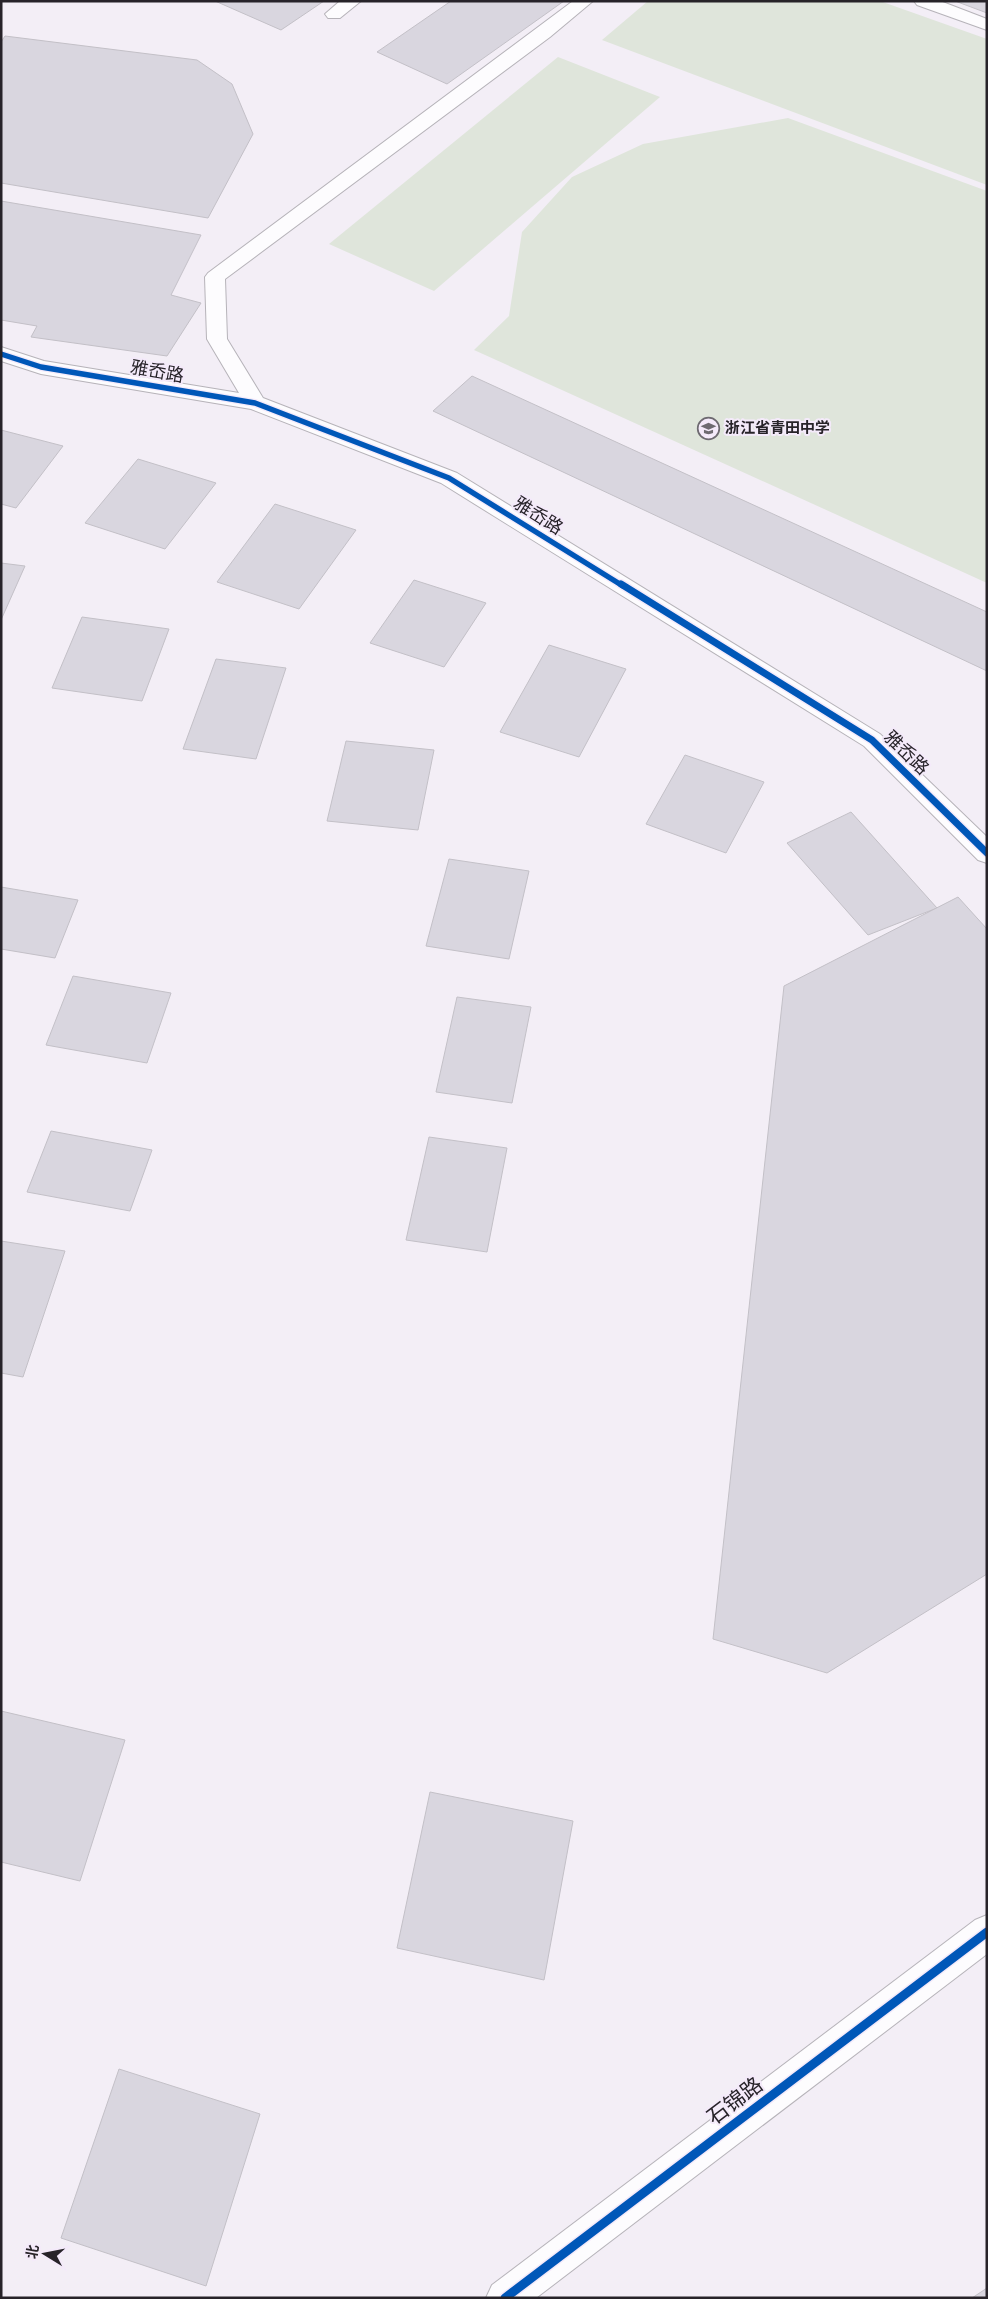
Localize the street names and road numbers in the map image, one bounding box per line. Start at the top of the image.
street label: 雅岙路 [128,355,186,389]
street label: 雅岙路 [508,491,568,541]
street label: 雅岙路 [878,725,934,781]
street label: 石锦路 [701,2070,769,2132]

